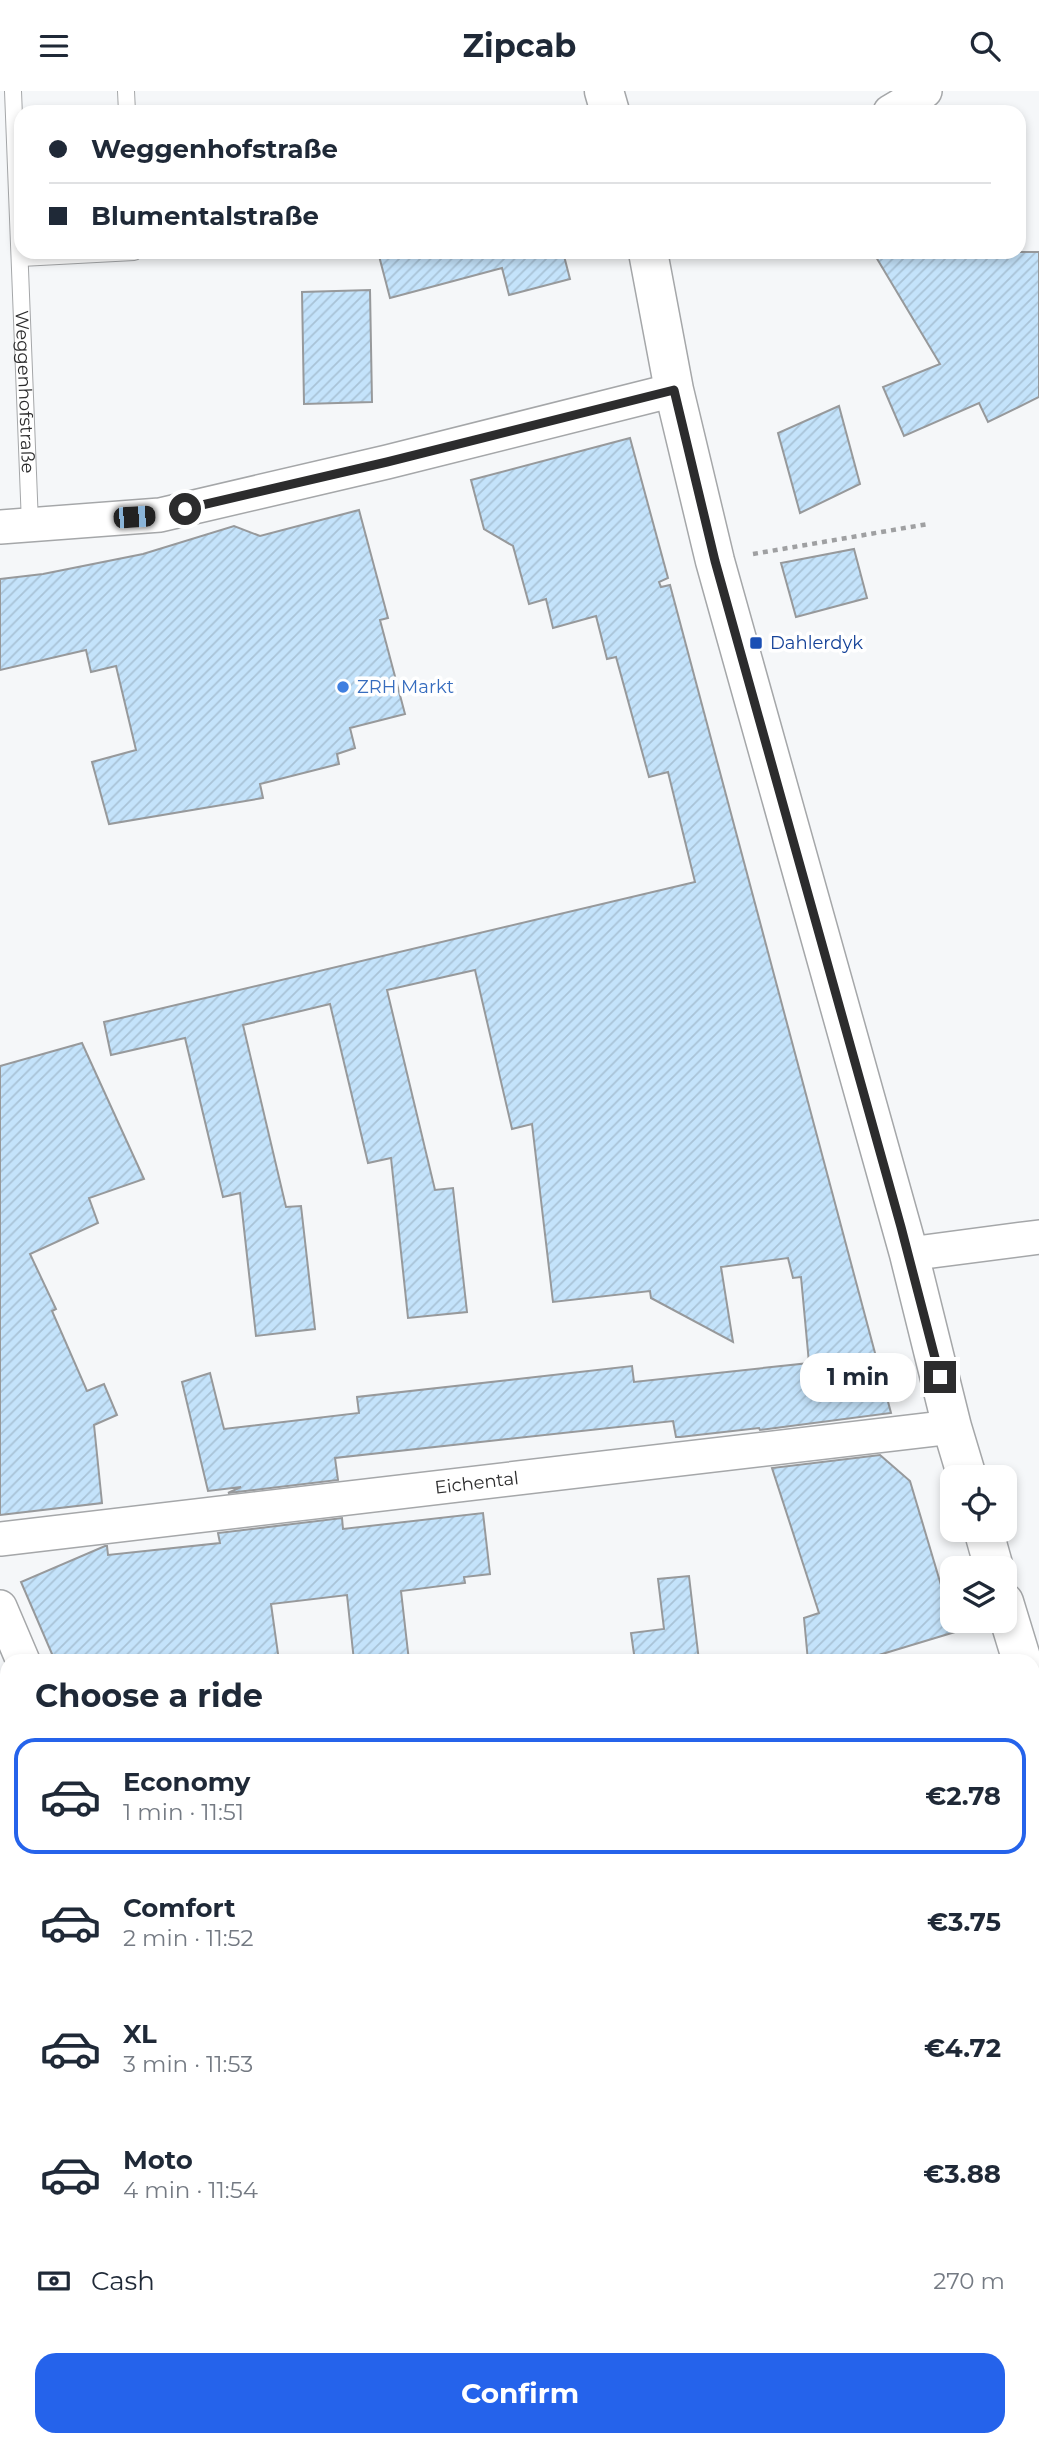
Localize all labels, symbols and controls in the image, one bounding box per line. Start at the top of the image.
text: Zipcab [463,26,576,65]
icon: menu [35,27,73,65]
icon: search [966,27,1004,65]
text: Weggenhofstraße [91,133,338,165]
text: Blumentalstraße [91,200,319,232]
street label: Weggenhofstraße [11,310,39,474]
route start [169,493,201,525]
car [113,505,156,529]
place label: Dahlerdyk [770,632,863,654]
marker: Dahlerdyk [748,635,764,651]
place label: ZRH Markt [357,676,454,698]
marker: ZRH Markt [335,679,351,695]
callout: 1 min [800,1353,916,1401]
route end [924,1361,956,1393]
text: 1 min [827,1363,889,1391]
map controls [940,1465,1017,1633]
button: locate [940,1465,1017,1542]
street label: Eichental [433,1467,520,1499]
button: layers [940,1556,1017,1633]
text: Choose a ride [35,1676,263,1715]
icon: car [39,1765,102,1828]
text: Economy [123,1766,250,1798]
text: €2.78 [925,1780,1001,1812]
text: 1 min · 11:51 [123,1798,244,1826]
icon: car [39,1891,102,1954]
text: Comfort [123,1892,235,1924]
text: €3.75 [927,1906,1001,1938]
text: 2 min · 11:52 [123,1924,254,1952]
icon: car [39,2017,102,2080]
text: XL [123,2018,157,2050]
text: €4.72 [924,2032,1001,2064]
text: 3 min · 11:53 [123,2050,253,2078]
icon: car [39,2143,102,2206]
text: Moto [123,2144,193,2176]
text: €3.88 [923,2158,1001,2190]
text: 4 min · 11:54 [123,2176,258,2204]
icon: cash [35,2262,73,2300]
text: Cash [91,2265,155,2297]
text: 270 m [933,2267,1005,2295]
button: Confirm [35,2353,1005,2433]

